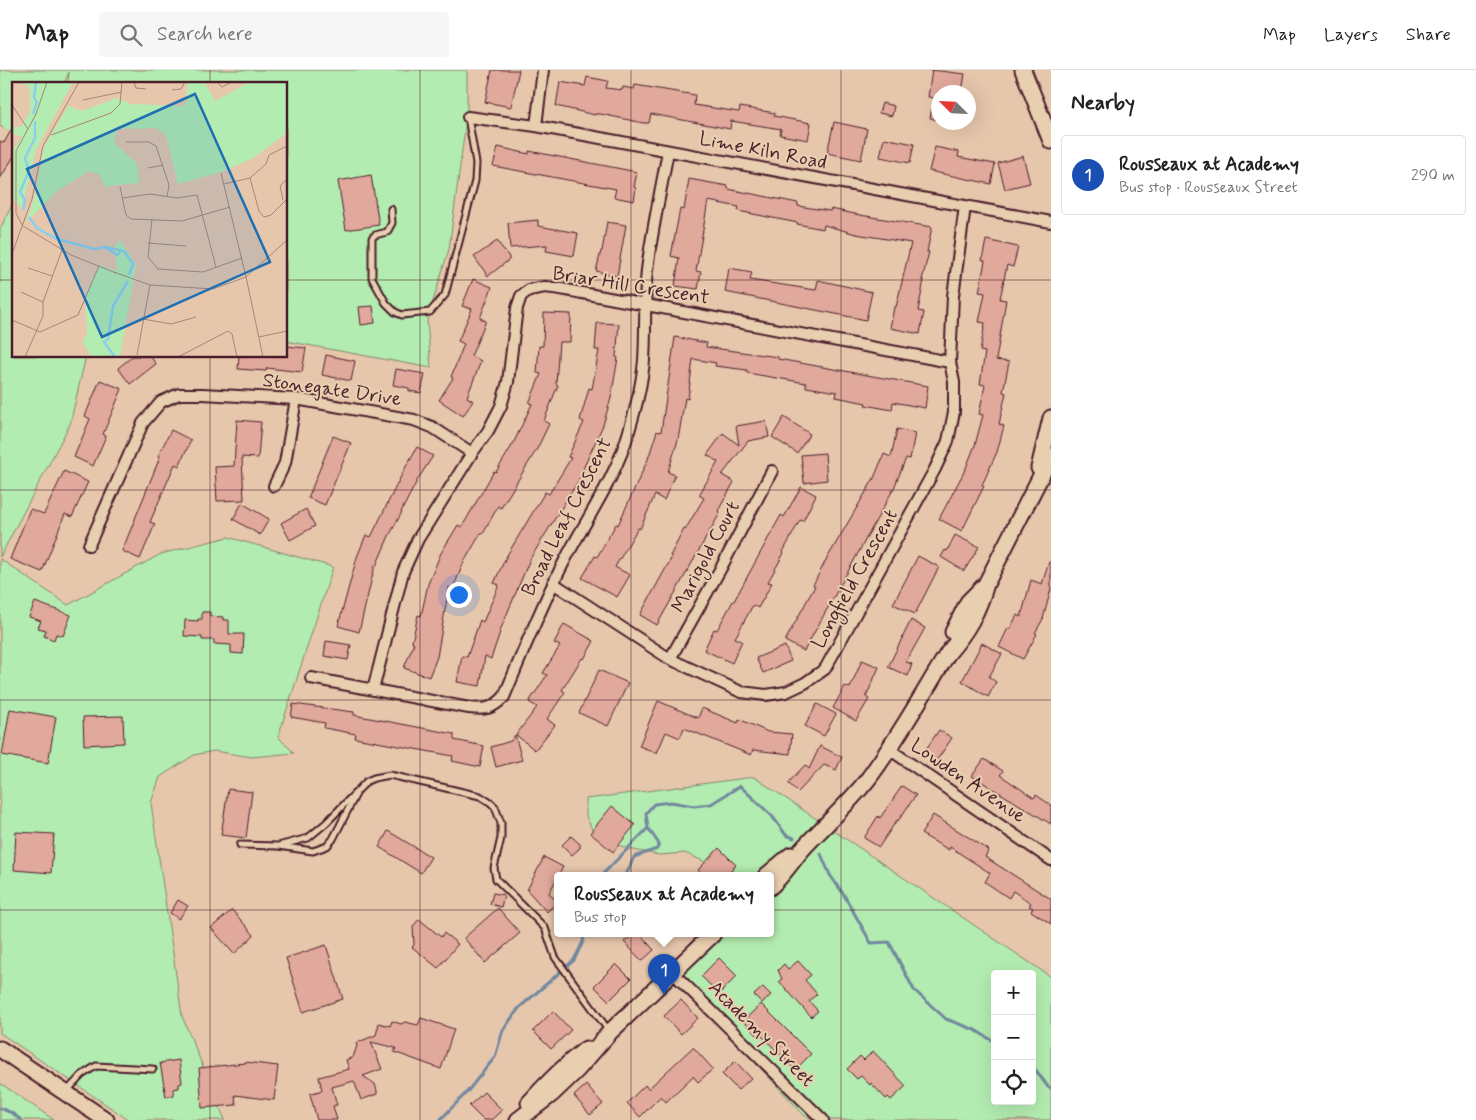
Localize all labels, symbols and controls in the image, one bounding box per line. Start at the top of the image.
search box [99,12,449,57]
text: Map [25,19,69,50]
icon: search [117,21,145,49]
text: Search here [157,22,253,47]
text: Map [1263,23,1296,47]
text: Layers [1324,23,1378,47]
text: Share [1406,23,1451,47]
inset map [12,82,288,358]
north arrow [931,85,976,130]
text: Nearby [1071,89,1135,117]
street label: Lime Kiln Road [697,125,829,177]
text: Rousseaux at Academy [1119,152,1299,177]
text: 1 [1084,165,1092,186]
text: 290 m [1411,165,1455,186]
text: Bus stop · Rousseaux Street [1119,177,1298,198]
street label: Briar Hill Crescent [551,260,711,312]
street label: Stonegate Drive [261,367,403,413]
street label: Broad Leaf Crescent [515,433,619,601]
street label: Marigold Court [665,496,748,618]
street label: Longfield Crescent [805,504,905,654]
your location [446,582,472,608]
street label: Lowden Avenue [905,732,1031,830]
popup [554,872,774,937]
text: Rousseaux at Academy [574,882,754,907]
text: Bus stop [574,907,627,928]
pin: 1 [648,954,680,995]
map controls [991,970,1036,1105]
button: + [991,970,1036,1015]
street label: Academy Street [702,975,820,1093]
button: − [991,1015,1036,1060]
button: locate [991,1060,1036,1105]

